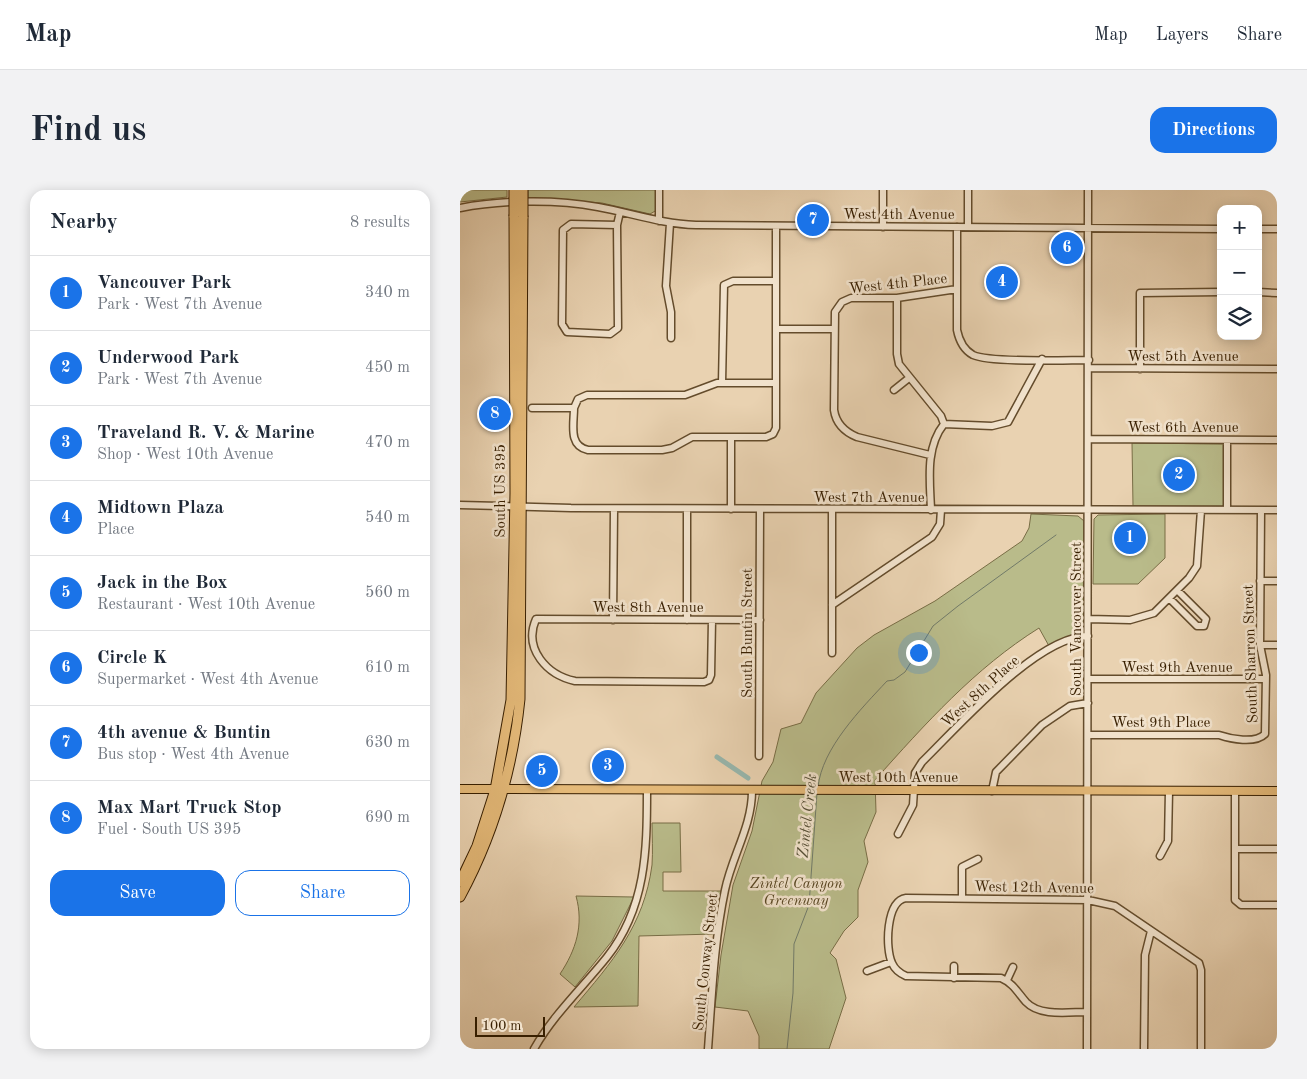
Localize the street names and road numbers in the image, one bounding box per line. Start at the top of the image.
street label: West 4th Avenue [843,208,955,223]
street label: West 4th Place [848,272,948,297]
street label: West 5th Avenue [1127,350,1239,365]
street label: West 6th Avenue [1127,421,1239,436]
street label: South US 395 [494,444,509,538]
street label: West 7th Avenue [813,491,925,506]
street label: South Vancouver Street [1070,542,1085,696]
street label: South Buntin Street [741,568,756,698]
street label: South Sharron Street [1242,584,1261,724]
street label: West 8th Avenue [592,601,704,616]
street label: West 8th Place [939,653,1023,731]
street label: West 9th Avenue [1121,661,1233,676]
street label: West 9th Place [1112,716,1211,731]
street label: West 10th Avenue [838,771,958,786]
street label: West 12th Avenue [974,880,1094,897]
street label: South Conway Street [692,893,721,1032]

